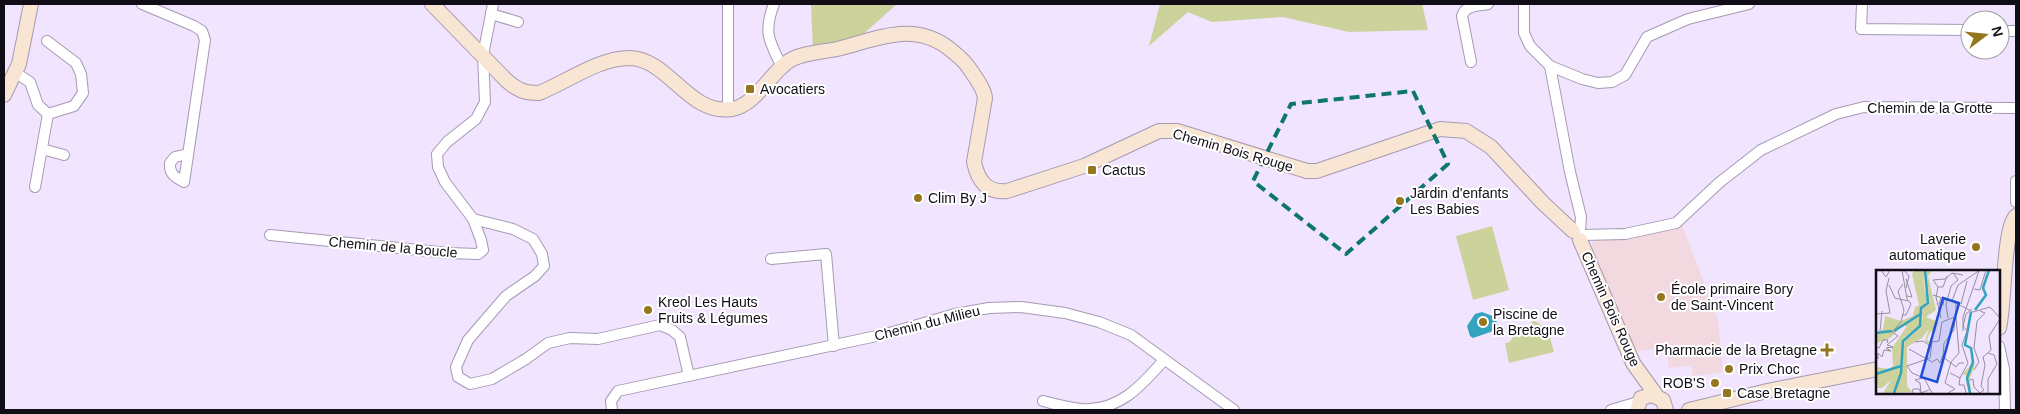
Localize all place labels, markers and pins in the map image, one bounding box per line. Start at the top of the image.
place label: Avocatiers [760,81,825,97]
marker: Avocatiers [744,83,756,95]
place label: Cactus [1102,162,1146,178]
marker: Cactus [1086,164,1098,176]
place label: Jardin d'enfants Les Babies [1410,185,1508,217]
place label: Clim By J [928,190,987,206]
marker: Clim By J [912,192,924,204]
marker: Jardin d'enfants Les Babies [1394,195,1406,207]
place label: Laverie automatique [1889,231,1966,263]
marker: Laverie automatique [1970,241,1982,253]
place label: École primaire Bory de Saint-Vincent [1671,281,1793,313]
marker: École primaire Bory de Saint-Vincent [1655,291,1667,303]
place label: Kreol Les Hauts Fruits & Légumes [658,294,768,326]
marker: Kreol Les Hauts Fruits & Légumes [642,304,654,316]
place label: Piscine de la Bretagne [1493,306,1565,338]
marker: Piscine de la Bretagne [1477,316,1489,328]
place label: Pharmacie de la Bretagne [1655,342,1817,358]
marker: Pharmacie de la Bretagne [1821,344,1833,356]
place label: Prix Choc [1739,361,1800,377]
marker: Prix Choc [1723,363,1735,375]
place label: ROB'S [1663,375,1705,391]
marker: ROB'S [1709,377,1721,389]
place label: Case Bretagne [1737,385,1831,401]
marker: Case Bretagne [1721,387,1733,399]

